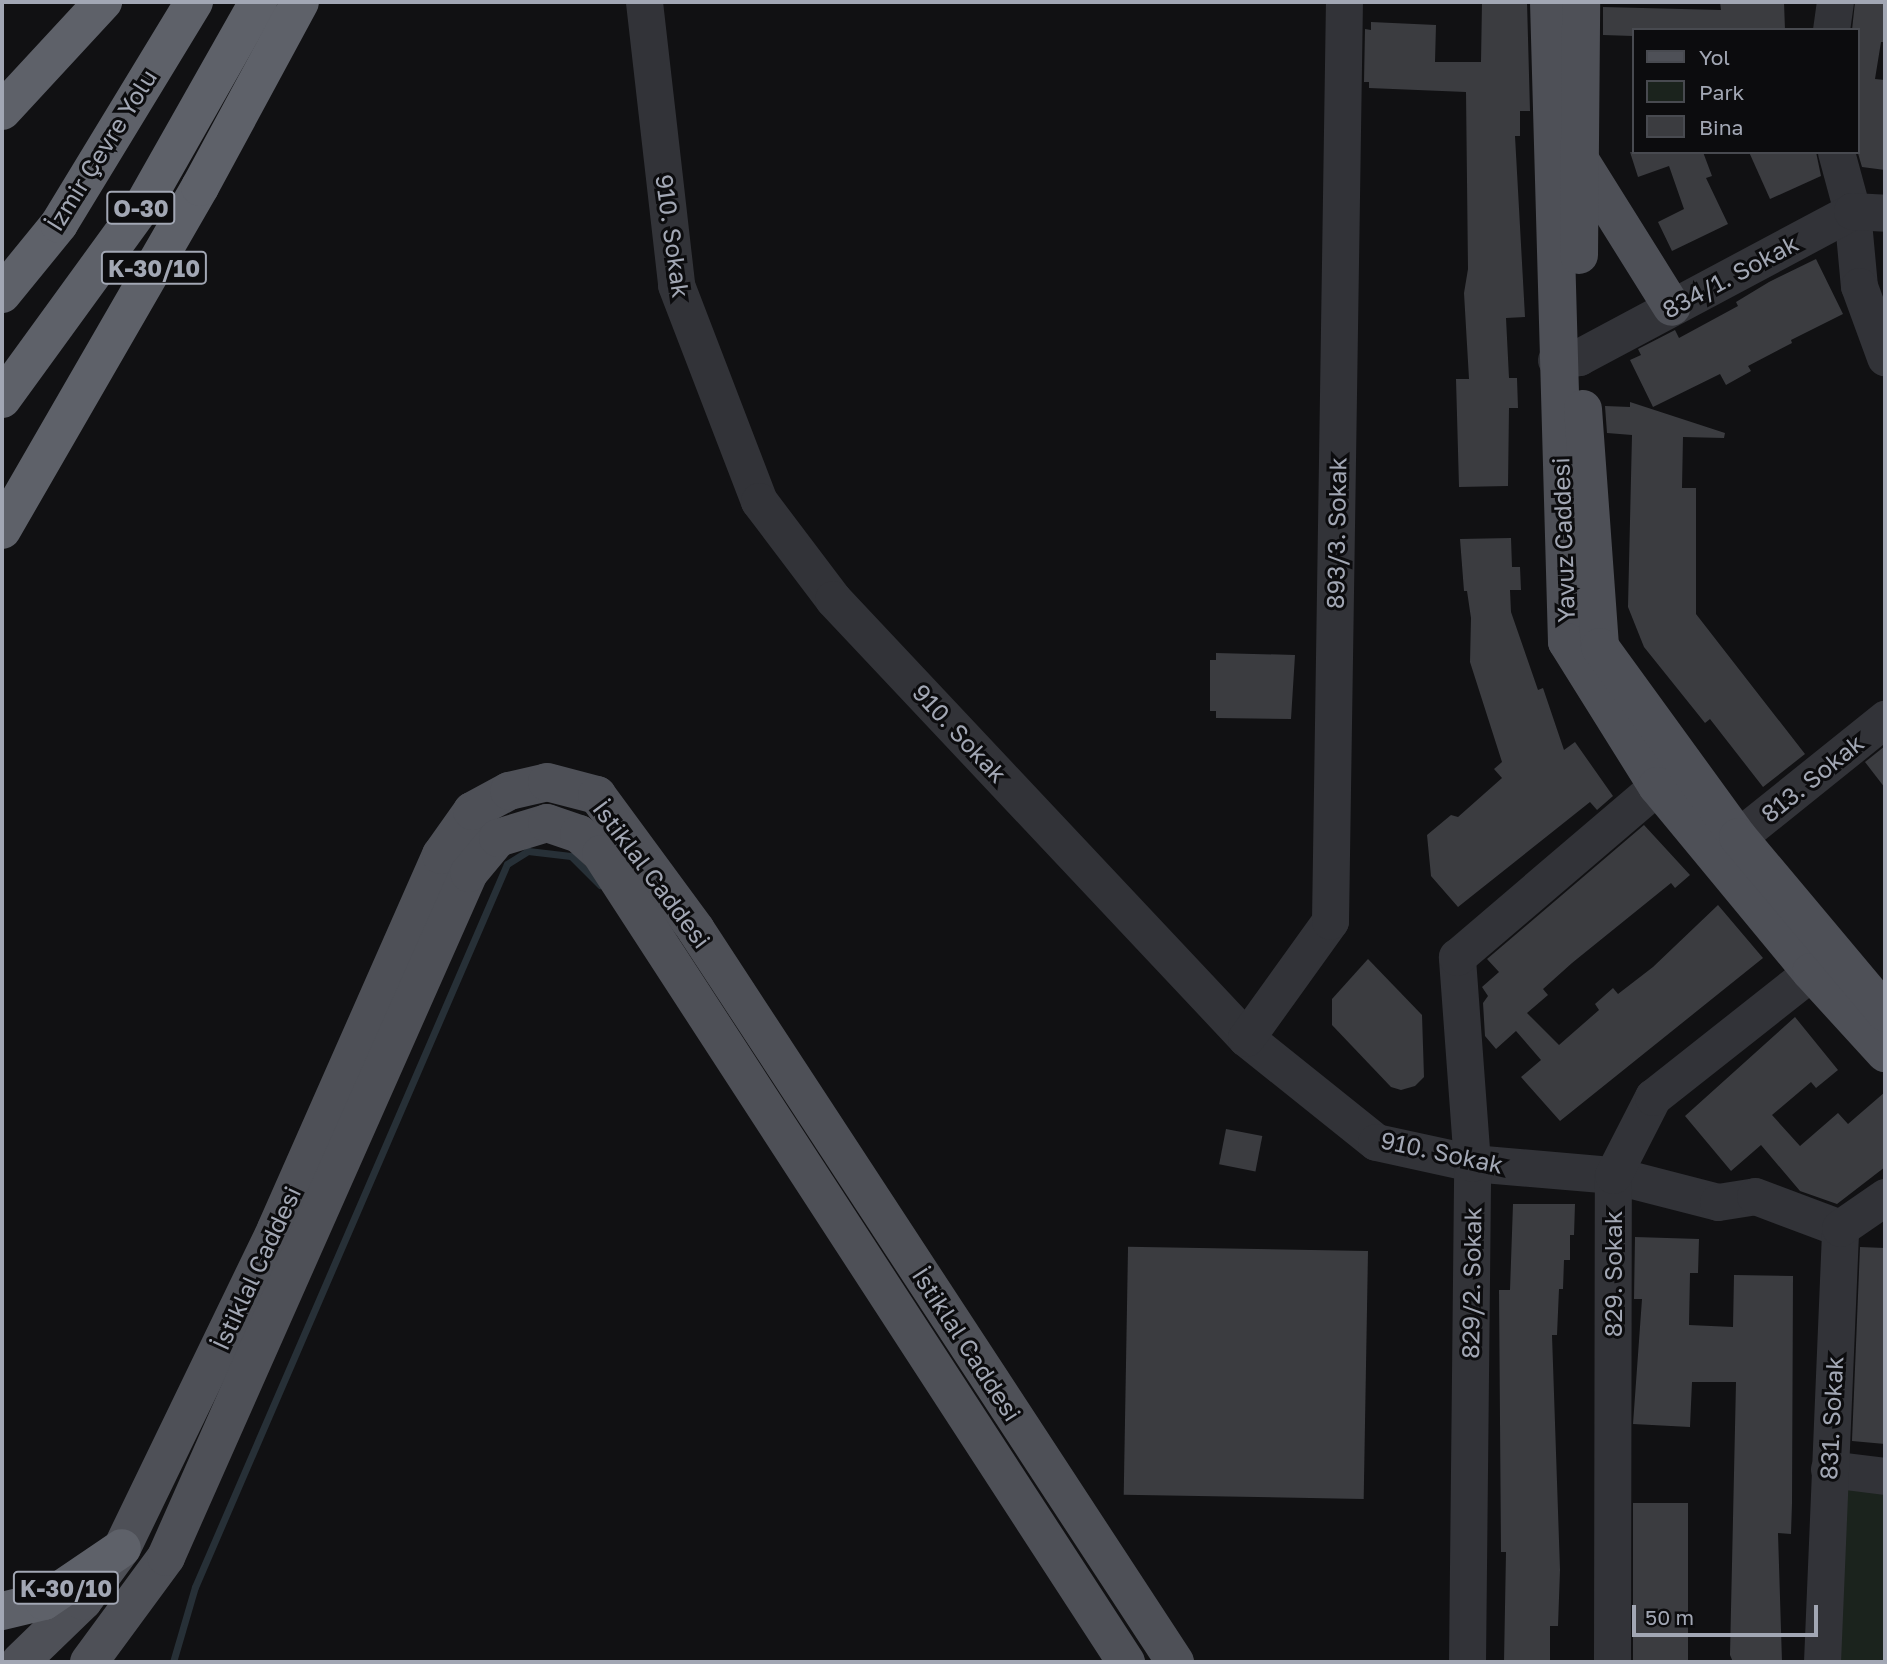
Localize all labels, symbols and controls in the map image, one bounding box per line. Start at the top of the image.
legend [1632,28,1859,154]
text: Yol [1699,44,1730,70]
street label: İzmir Çevre Yolu [40,64,162,236]
text: Park [1699,79,1744,105]
text: Bina [1699,114,1743,140]
street label: 910. Sokak [650,172,696,300]
road number: O-30 [106,188,176,228]
street label: 834/1. Sokak [1657,228,1803,324]
road number: K-30/10 [100,248,208,288]
street label: 893/3. Sokak [1320,457,1352,609]
street label: Yavuz Caddesi [1546,457,1580,623]
street label: 910. Sokak [907,678,1013,788]
street label: 813. Sokak [1755,728,1869,828]
street label: İstiklal Caddesi [587,795,717,953]
street label: 910. Sokak [1378,1125,1506,1179]
street label: İstiklal Caddesi [205,1182,307,1354]
street label: 829/2. Sokak [1455,1207,1487,1359]
street label: 829. Sokak [1599,1211,1627,1337]
street label: İstiklal Caddesi [907,1262,1027,1426]
street label: 831. Sokak [1813,1355,1849,1481]
road number: K-30/10 [12,1568,120,1608]
scale bar [1635,1590,1820,1634]
text: 50 m [1645,1604,1694,1630]

